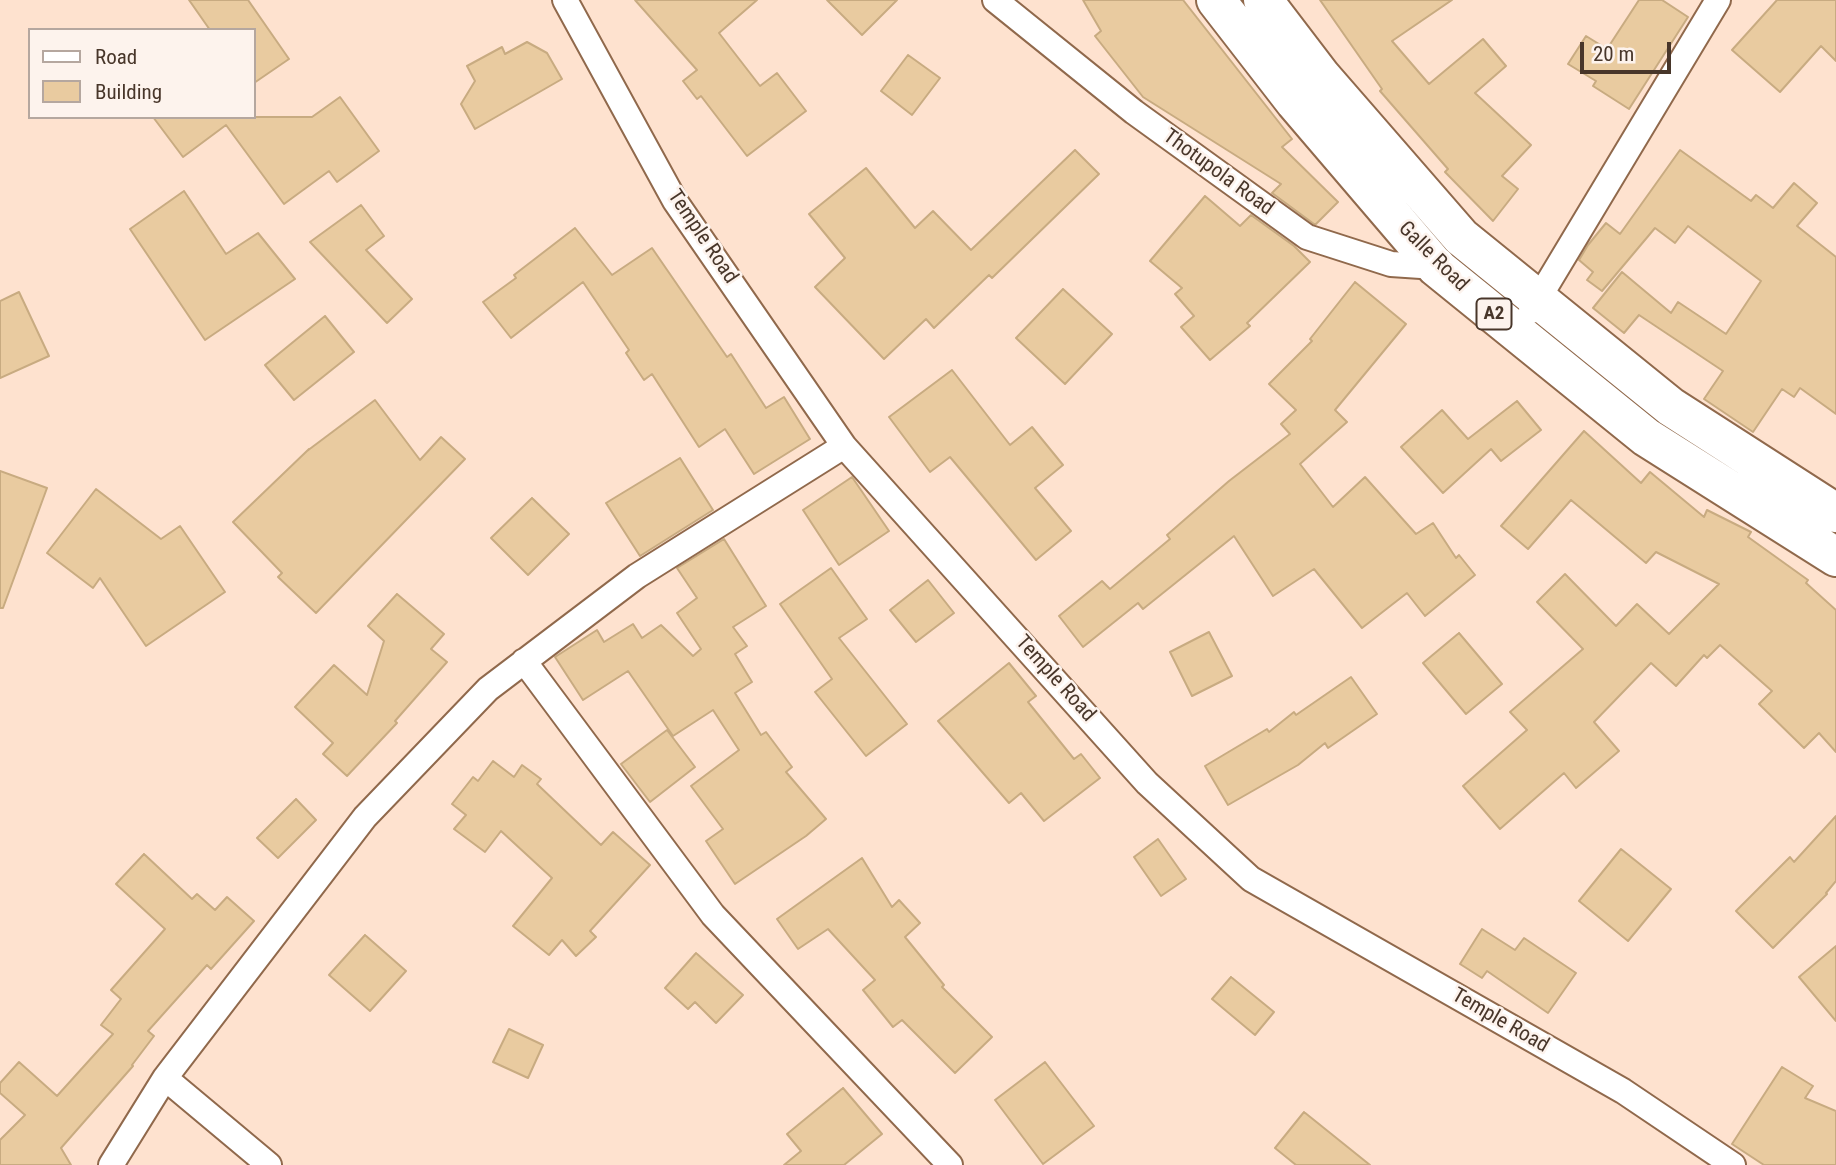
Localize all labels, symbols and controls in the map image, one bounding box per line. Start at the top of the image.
legend [28,28,256,119]
scale bar [1584,28,1675,72]
text: 20 m [1593,42,1634,66]
text: Road [95,45,137,69]
text: Building [95,80,162,104]
street label: Thotupola Road [1158,124,1278,222]
street label: Temple Road [661,185,743,289]
street label: Galle Road [1393,217,1473,297]
road number: A2 [1476,298,1512,330]
street label: Temple Road [1010,631,1100,727]
street label: Temple Road [1447,983,1553,1059]

